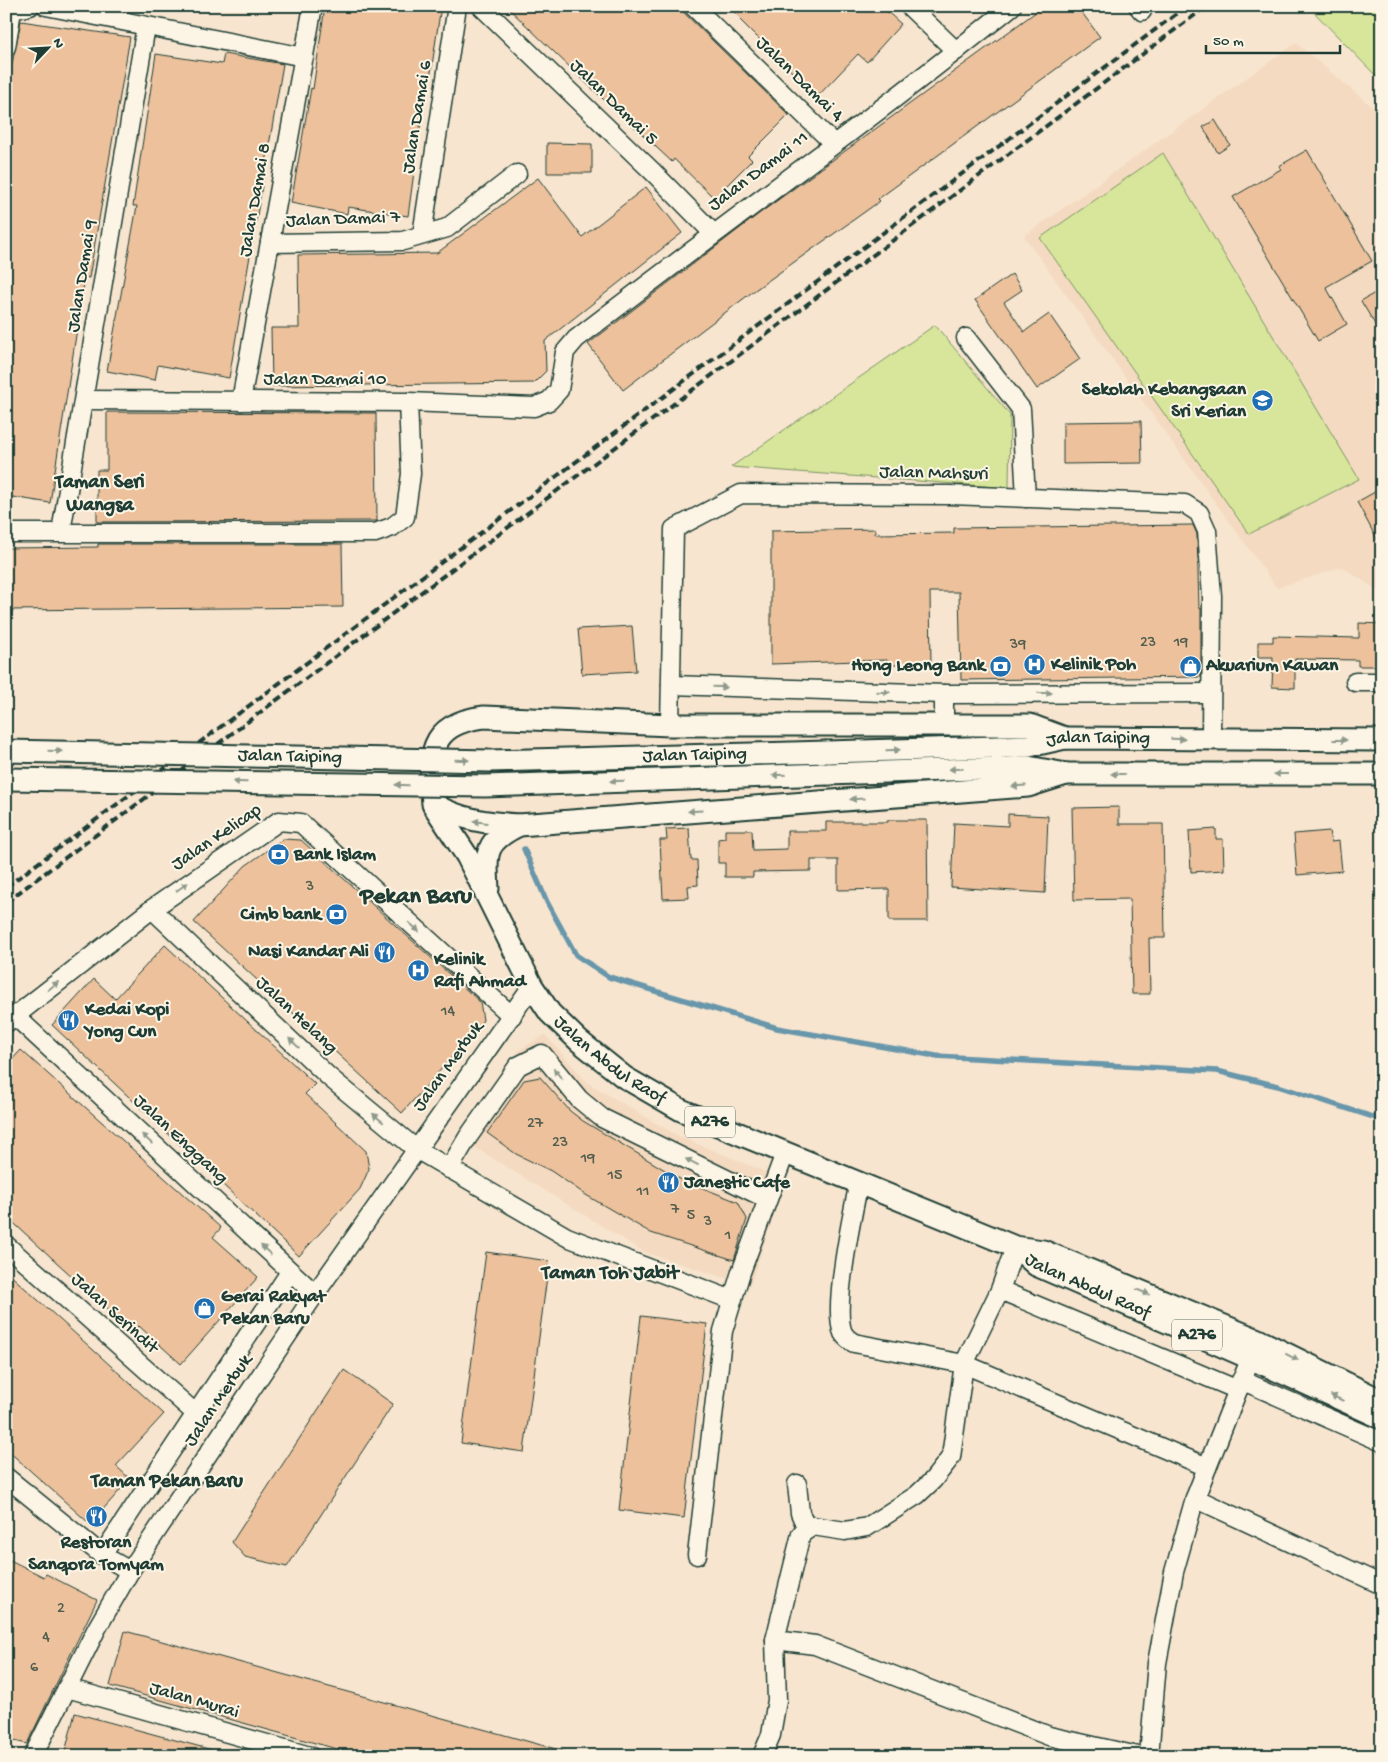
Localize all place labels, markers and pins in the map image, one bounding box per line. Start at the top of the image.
place label: Sekolah Kebangsaan Sri Kerian [1082,379,1247,424]
school or university icon: Sekolah Kebangsaan Sri Kerian [1250,389,1274,413]
hospital icon: Kelinik Poh [1023,653,1047,677]
bank icon: Hong Leong Bank [989,654,1013,678]
place label: Kelinik Poh [1050,654,1137,677]
shop icon: Akuarium Kawan [1178,654,1202,678]
place label: Hong Leong Bank [851,655,988,678]
place label: Akuarium Kawan [1205,655,1339,678]
bank icon: Bank Islam [266,843,290,867]
place label: Bank Islam [293,844,377,867]
bank icon: Cimb bank [325,903,349,927]
place label: Cimb bank [239,904,324,927]
restaurant icon: Nasi Kandar Ali [373,940,397,964]
place label: Nasi Kandar Ali [248,941,369,964]
place label: Kelinik Rafi Ahmad [433,949,527,994]
hospital icon: Kelinik Rafi Ahmad [406,959,430,983]
place label: Kedai Kopi Yong Cun [83,999,169,1044]
restaurant icon: Kedai Kopi Yong Cun [57,1009,81,1033]
restaurant icon: Janestic Cafe [656,1171,680,1195]
place label: Janestic Cafe [683,1172,791,1195]
place label: Gerai Rakyat Pekan Baru [220,1286,328,1331]
shop icon: Gerai Rakyat Pekan Baru [193,1296,217,1320]
restaurant icon: Restoran Sanqora Tomyam [84,1505,108,1529]
place label: Restoran Sanqora Tomyam [28,1532,164,1577]

